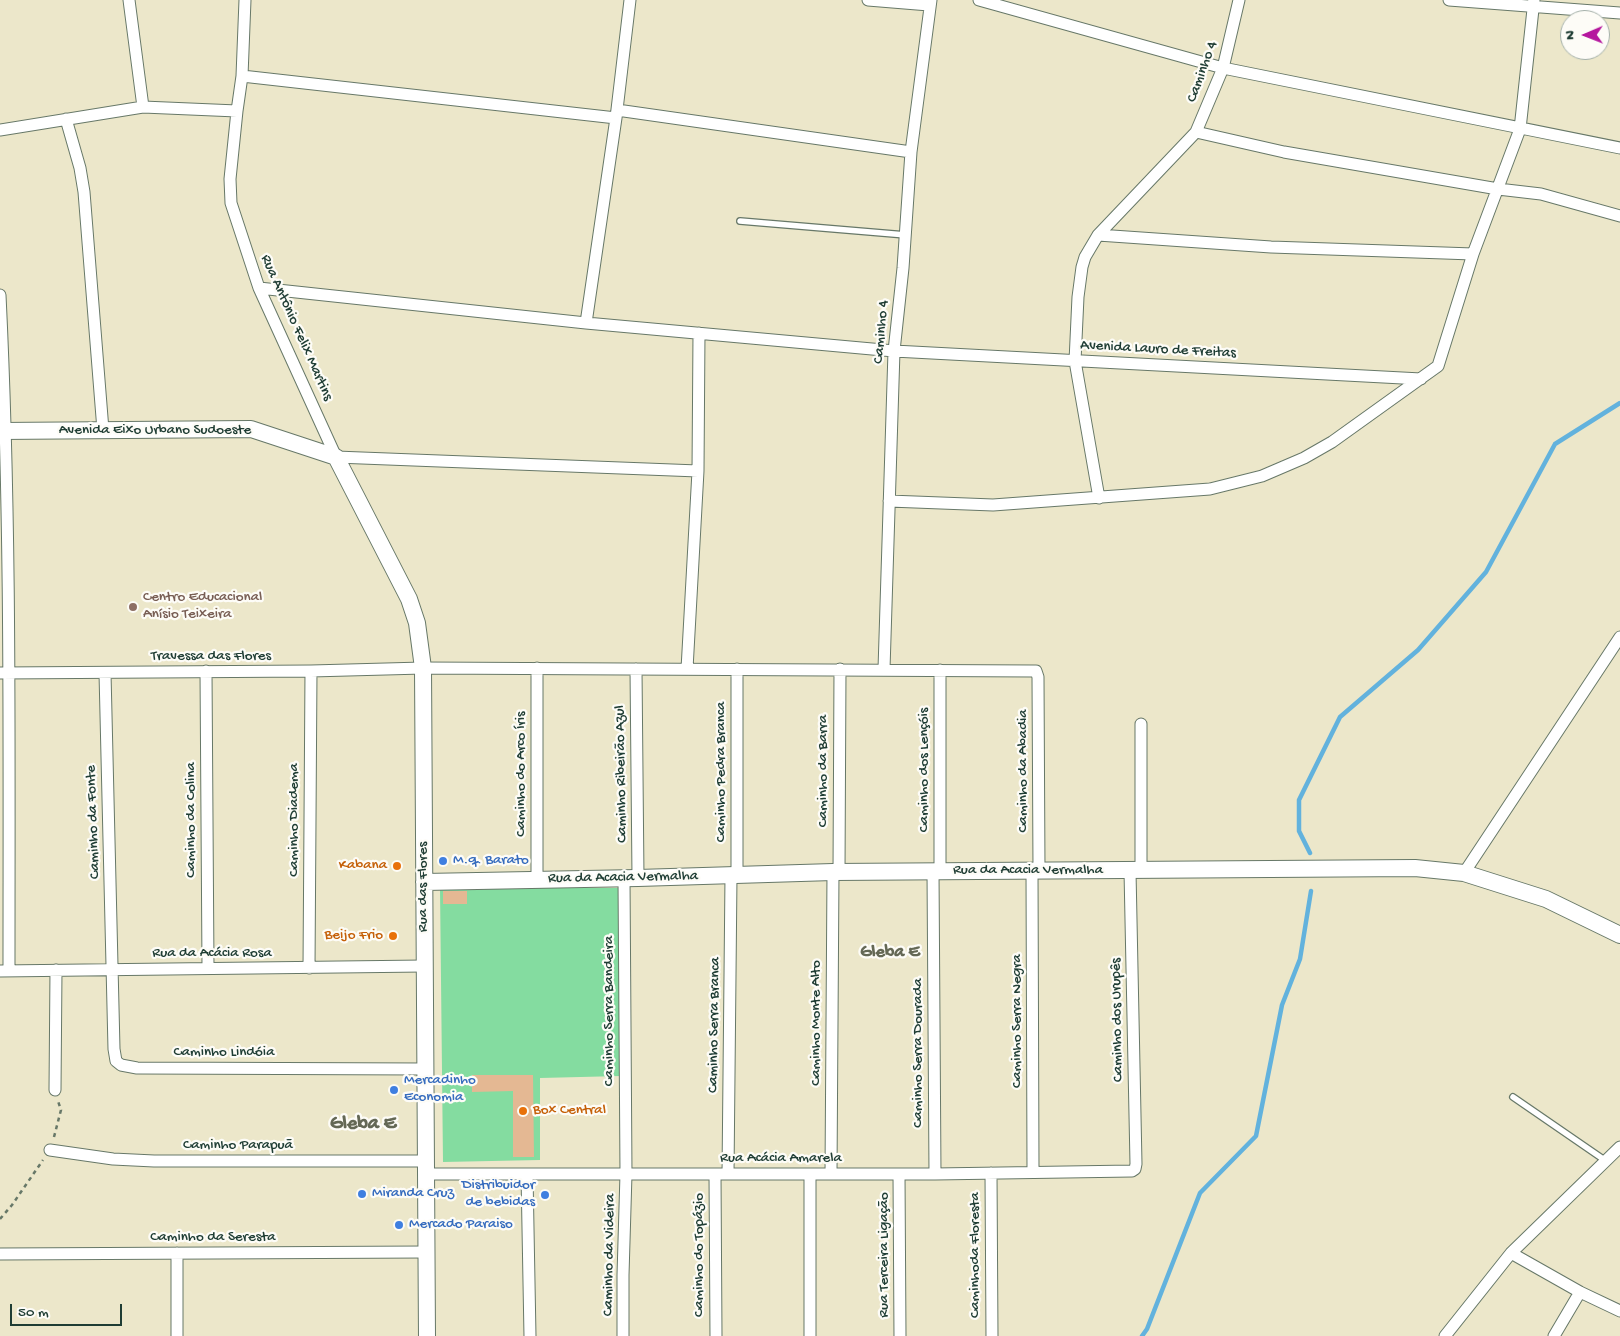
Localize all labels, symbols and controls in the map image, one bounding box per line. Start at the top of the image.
north arrow [1560,10,1610,60]
text: N [1562,31,1579,40]
street label: Caminho 4 [1184,39,1222,105]
street label: Rua Antônio Felix Martins [256,252,336,404]
street label: Caminho 4 [870,299,894,365]
street label: Avenida Lauro de Freitas [1080,337,1236,363]
street label: Avenida Eixo Urbano Sudoeste [59,422,251,440]
place label: Centro Educacional Anísio Teixeira [143,589,262,624]
marker: Centro Educacional Anísio Teixeira [127,601,139,613]
street label: Travessa das Flores [151,648,271,666]
street label: Caminho Pedra Branca [713,702,731,842]
street label: Caminho Ribeirão Azul [612,705,632,843]
street label: Caminho dos Lençóis [916,708,934,832]
street label: Caminho da Abadia [1015,709,1033,833]
street label: Caminho do Arco Íris [513,711,531,837]
street label: Caminho da Barra [815,715,833,827]
street label: Caminho da Colina [183,762,201,878]
street label: Caminho Diadema [286,763,304,877]
street label: Caminho da Fonte [83,765,105,879]
street label: Rua das Flores [415,842,433,932]
place label: M.q. Barato [453,852,529,870]
marker: M.q. Barato [437,855,449,867]
place label: Kabana [339,857,387,875]
marker: Kabana [391,860,403,872]
street label: Rua da Acacia Vermalha [953,862,1103,880]
street label: Rua da Acacia Vermalha [548,868,698,888]
place label: Beijo Frio [325,927,383,945]
marker: Beijo Frio [387,930,399,942]
street label: Caminho Serra Bandeira [601,936,619,1086]
district label: Gleba E [860,942,920,964]
street label: Rua da Acácia Rosa [152,945,272,963]
street label: Caminho Serra Negra [1009,954,1027,1088]
street label: Caminho Serra Branca [705,957,725,1093]
street label: Caminho dos Urupês [1108,958,1128,1082]
street label: Caminho Monte Alto [808,960,826,1086]
street label: Caminho Serra Dourada [910,978,928,1128]
street label: Caminho Lindóia [174,1044,274,1062]
place label: Mercadinho Economia [404,1072,476,1107]
marker: Mercadinho Economia [388,1084,400,1096]
place label: Box Central [533,1102,606,1120]
marker: Box Central [517,1105,529,1117]
district label: Gleba E [330,1113,396,1137]
street label: Caminho Parapuã [183,1137,293,1155]
street label: Rua Acácia Amarela [720,1150,842,1168]
place label: Distribuidor de bebidas [462,1177,535,1212]
place label: Miranda Cruz [372,1185,454,1203]
marker: Miranda Cruz [356,1188,368,1200]
marker: Distribuidor de bebidas [539,1189,551,1201]
street label: Rua Terceira Ligação [876,1192,894,1318]
street label: Caminhoda Floresta [967,1192,985,1318]
street label: Caminho do Topázio [691,1193,709,1317]
street label: Caminho da Videira [600,1194,620,1316]
place label: Mercado Paraiso [409,1216,513,1234]
marker: Mercado Paraiso [393,1219,405,1231]
street label: Caminho da Seresta [150,1229,276,1247]
scale bar [12,1294,125,1326]
text: 50 m [18,1304,49,1322]

